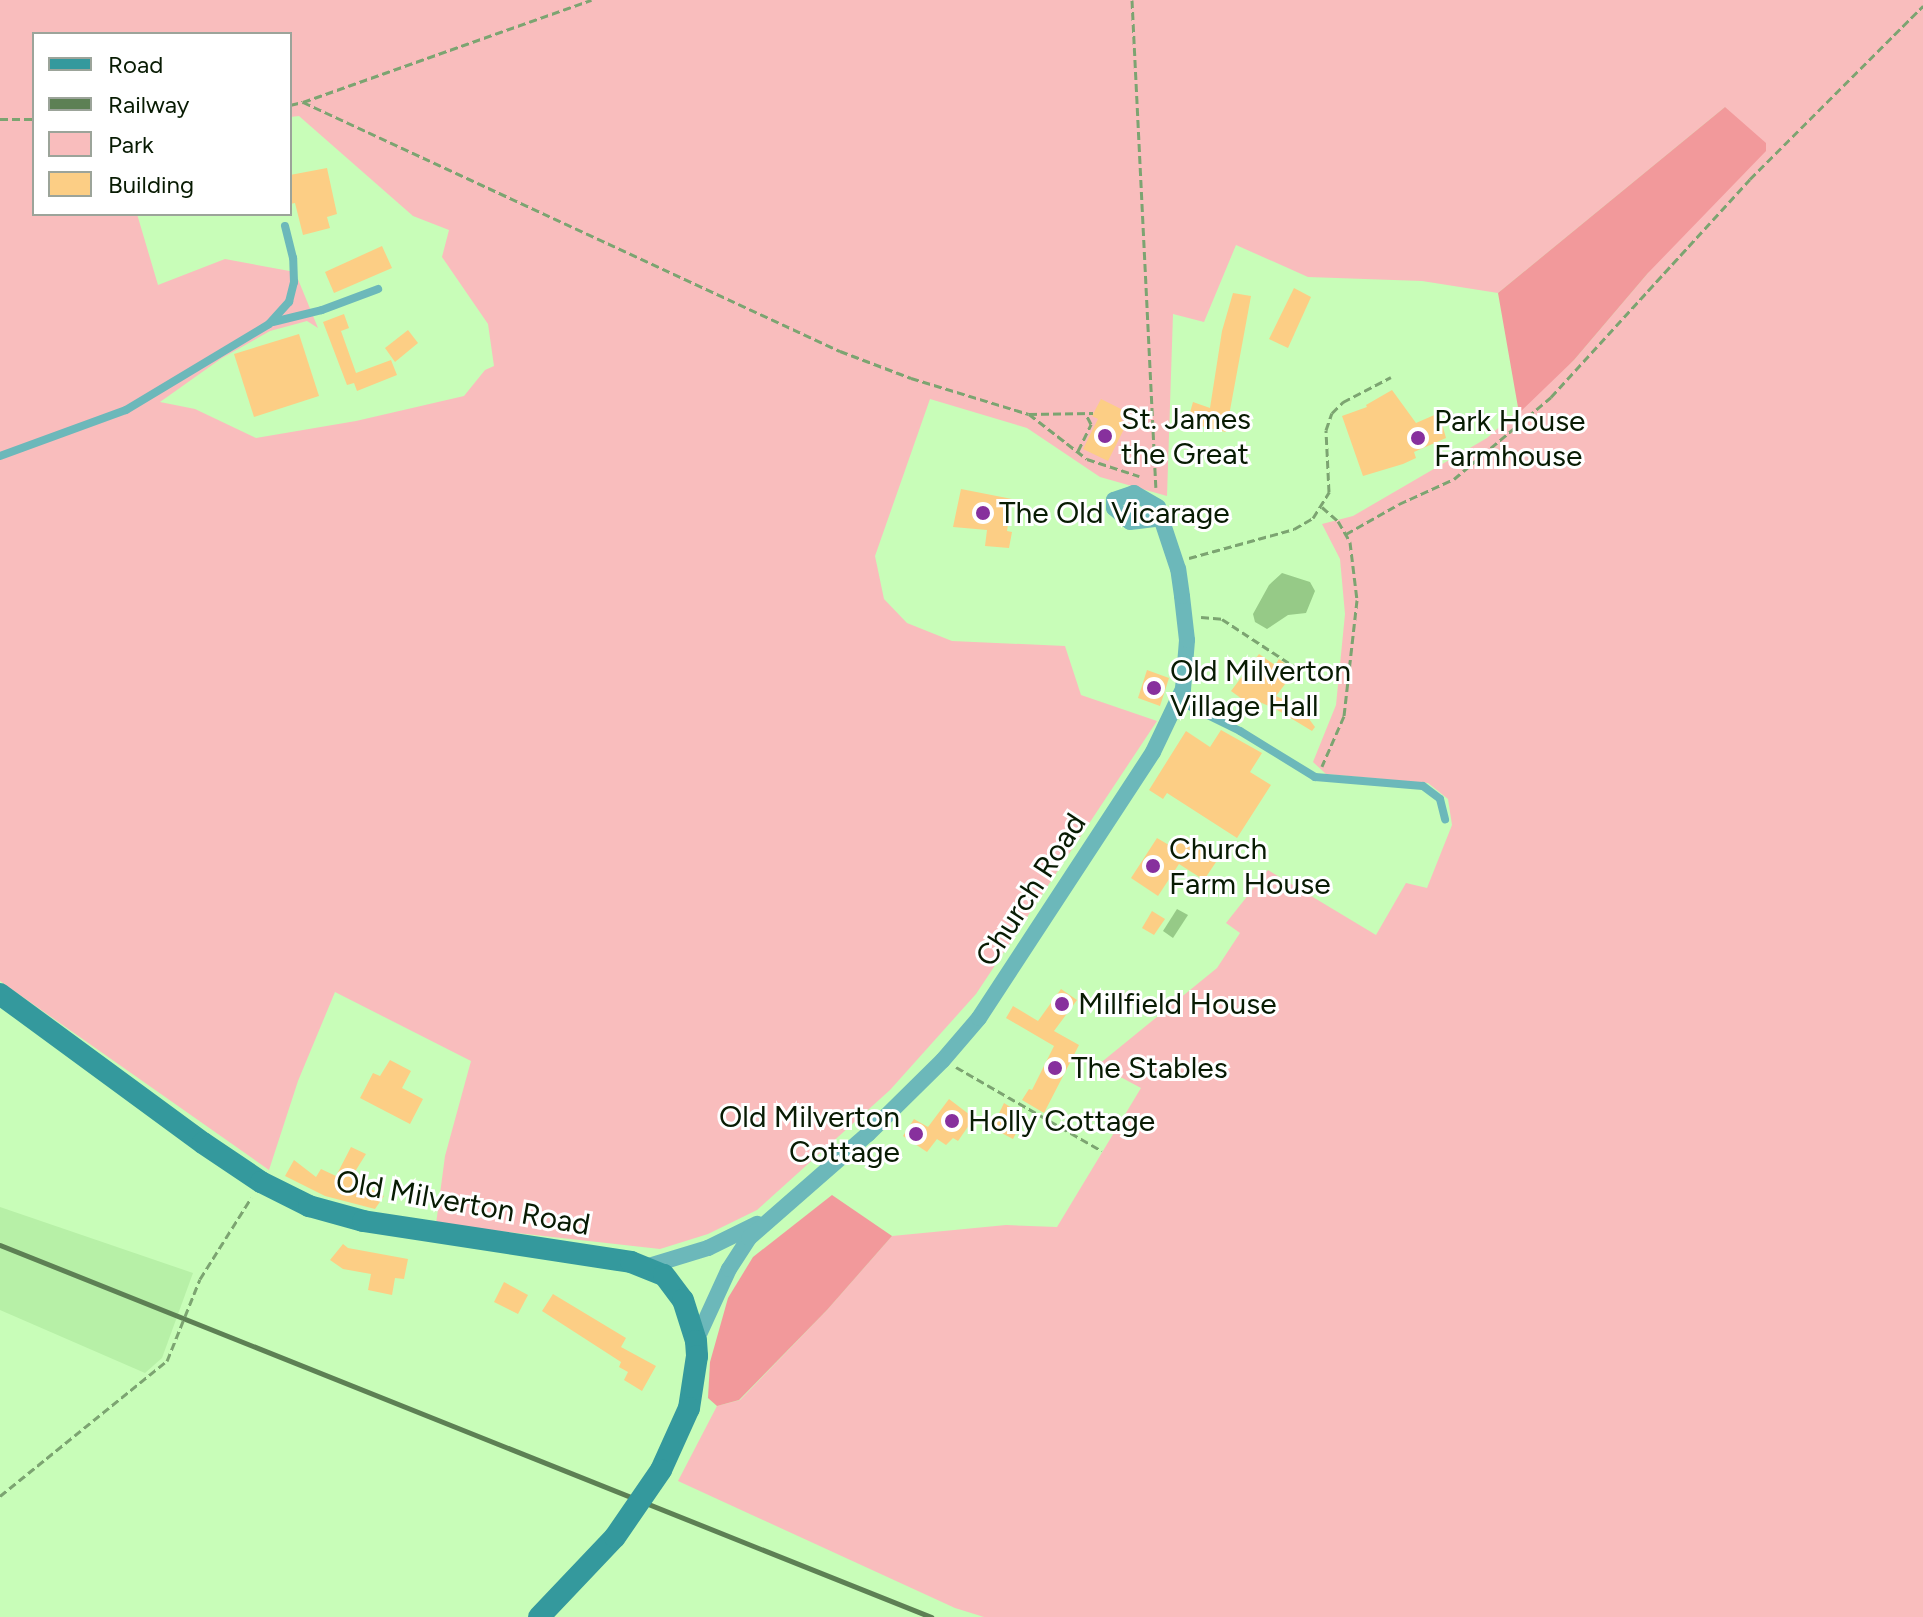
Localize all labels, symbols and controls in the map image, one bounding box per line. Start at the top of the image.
legend [32,32,292,216]
text: Road [108,50,163,79]
text: Railway [108,90,189,119]
text: Park [108,130,154,159]
text: Building [108,170,194,199]
place label: St. James the Great [1121,401,1251,472]
place label: Park House Farmhouse [1434,403,1585,474]
marker: St. James the Great [1096,427,1114,445]
marker: Park House Farmhouse [1409,429,1427,447]
place label: The Old Vicarage [999,495,1230,531]
marker: The Old Vicarage [974,504,992,522]
place label: Old Milverton Village Hall [1170,653,1351,724]
marker: Old Milverton Village Hall [1145,679,1163,697]
street label: Church Road [968,807,1094,973]
place label: Church Farm House [1169,831,1331,902]
marker: Church Farm House [1144,857,1162,875]
place label: Millfield House [1078,986,1277,1022]
marker: Millfield House [1053,995,1071,1013]
place label: The Stables [1071,1050,1228,1086]
marker: The Stables [1046,1059,1064,1077]
place label: Old Milverton Cottage [719,1099,900,1170]
place label: Holly Cottage [968,1103,1155,1139]
marker: Holly Cottage [943,1112,961,1130]
marker: Old Milverton Cottage [907,1125,925,1143]
street label: Old Milverton Road [333,1163,593,1243]

